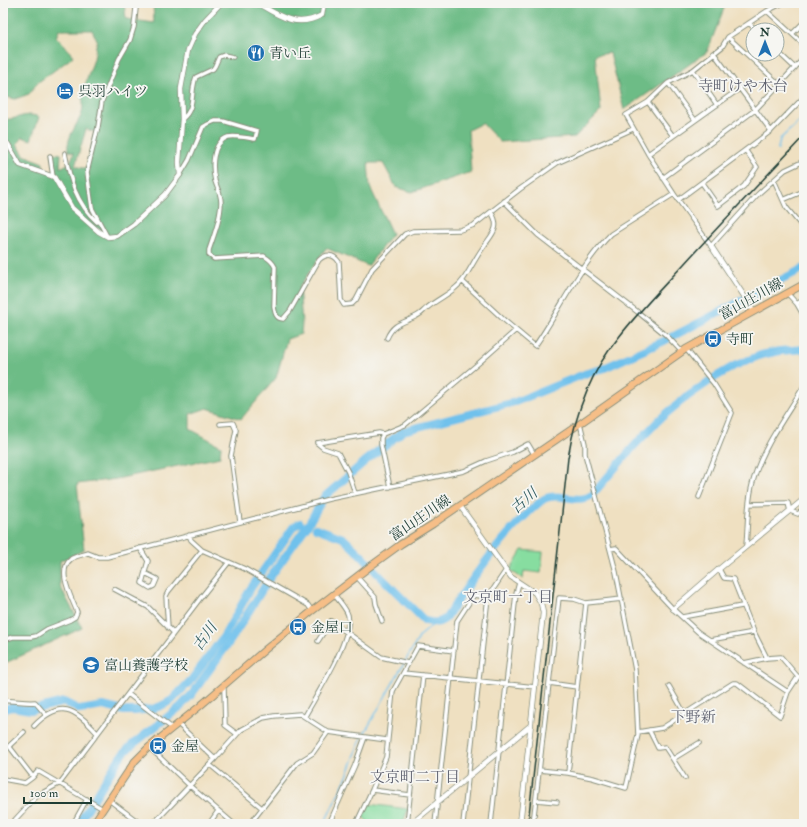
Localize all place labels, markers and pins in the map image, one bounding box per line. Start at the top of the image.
restaurant icon: 青い丘 [246,43,266,63]
place label: 青い丘 [269,45,311,62]
hotel icon: 呉羽ハイツ [55,81,75,101]
place label: 呉羽ハイツ [78,83,148,100]
bus stop icon: 寺町 [703,329,723,349]
place label: 寺町 [726,331,754,348]
bus stop icon: 金屋口 [288,617,308,637]
place label: 金屋口 [311,619,353,636]
school or university icon: 富山養護学校 [81,655,101,675]
place label: 富山養護学校 [104,657,188,674]
bus stop icon: 金屋 [148,736,168,756]
place label: 金屋 [171,738,199,755]

